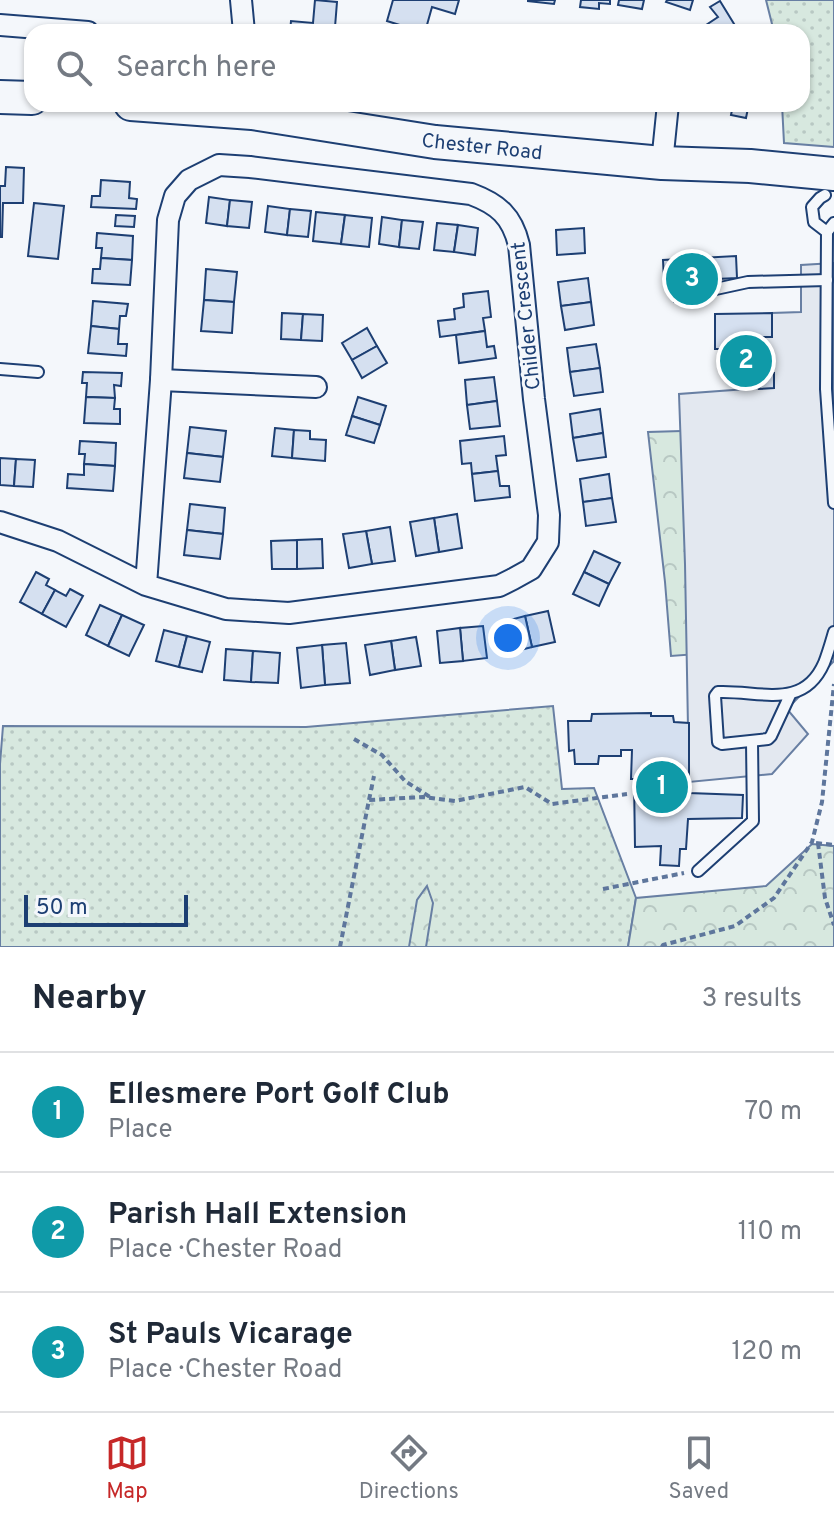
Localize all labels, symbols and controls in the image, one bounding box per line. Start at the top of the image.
search box [24,24,810,112]
icon: search [52,46,96,90]
text: Search here [116,50,276,87]
street label: Chester Road [420,129,543,167]
street label: Childer Crescent [506,240,548,391]
pin: 3 [666,249,718,309]
pin: 2 [720,331,772,391]
your location [488,618,528,658]
pin: 1 [636,757,688,817]
scale bar [24,891,188,927]
text: 50 m [36,895,88,922]
text: Nearby [32,978,147,1021]
text: 3 results [702,983,802,1016]
text: Ellesmere Port Golf Club [108,1077,449,1114]
text: 1 [53,1096,63,1129]
text: 70 m [744,1096,802,1129]
text: Place [108,1114,172,1147]
text: Parish Hall Extension [108,1197,407,1234]
text: 2 [50,1216,66,1249]
text: 110 m [738,1216,802,1249]
text: Place · Chester Road [108,1234,342,1267]
text: St Pauls Vicarage [108,1317,353,1354]
text: 3 [50,1336,66,1369]
text: 120 m [732,1336,802,1369]
text: Place · Chester Road [108,1354,342,1387]
tab: Map [105,1431,149,1506]
tab: Directions [359,1431,459,1506]
tab: Saved [669,1431,729,1506]

